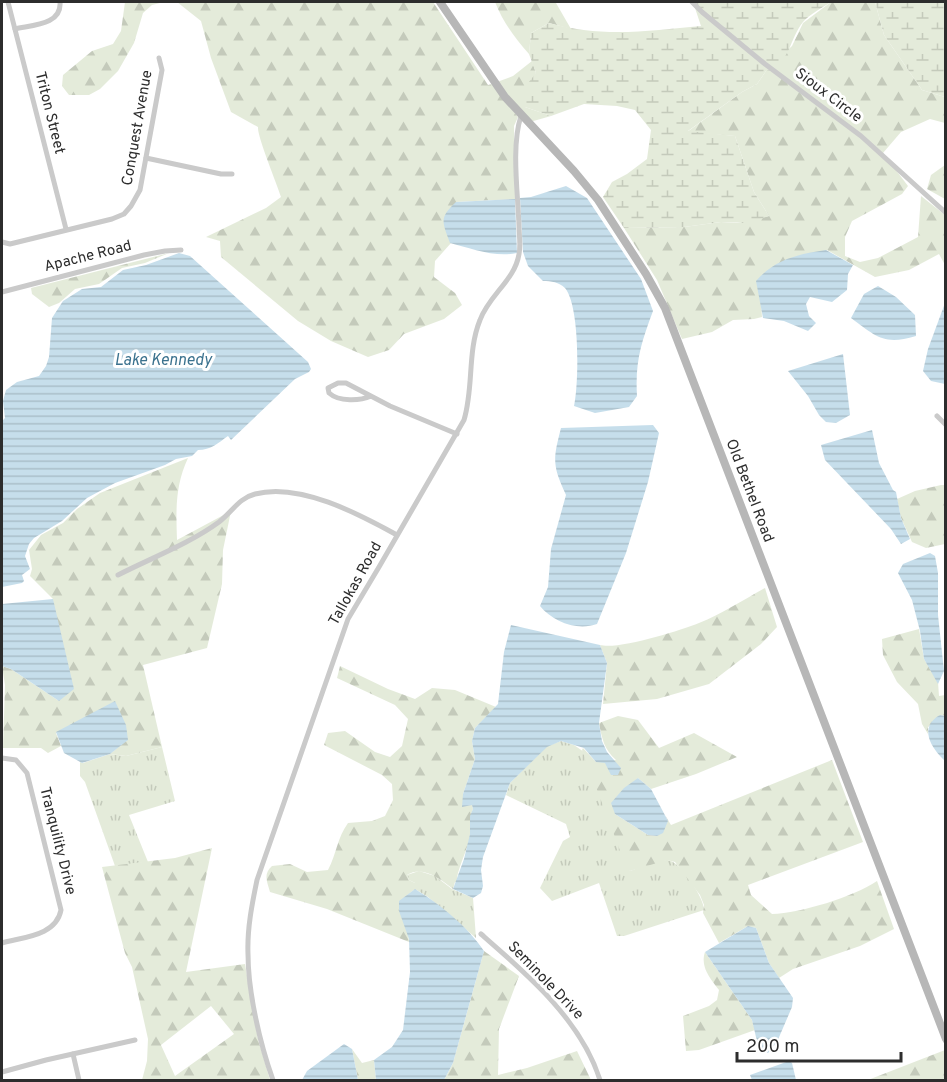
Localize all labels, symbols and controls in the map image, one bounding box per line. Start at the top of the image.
street label: Sioux Circle [791,64,865,128]
street label: Conquest Avenue [118,69,158,187]
street label: Triton Street [30,70,68,156]
street label: Apache Road [42,237,134,277]
water label: Lake Kennedy [114,351,213,371]
street label: Old Bethel Road [721,437,777,545]
street label: Tallokas Road [325,539,387,629]
street label: Tranquility Drive [34,785,80,897]
street label: Seminole Drive [503,938,587,1024]
scale bar [737,1025,900,1063]
text: 200 m [746,1036,799,1059]

